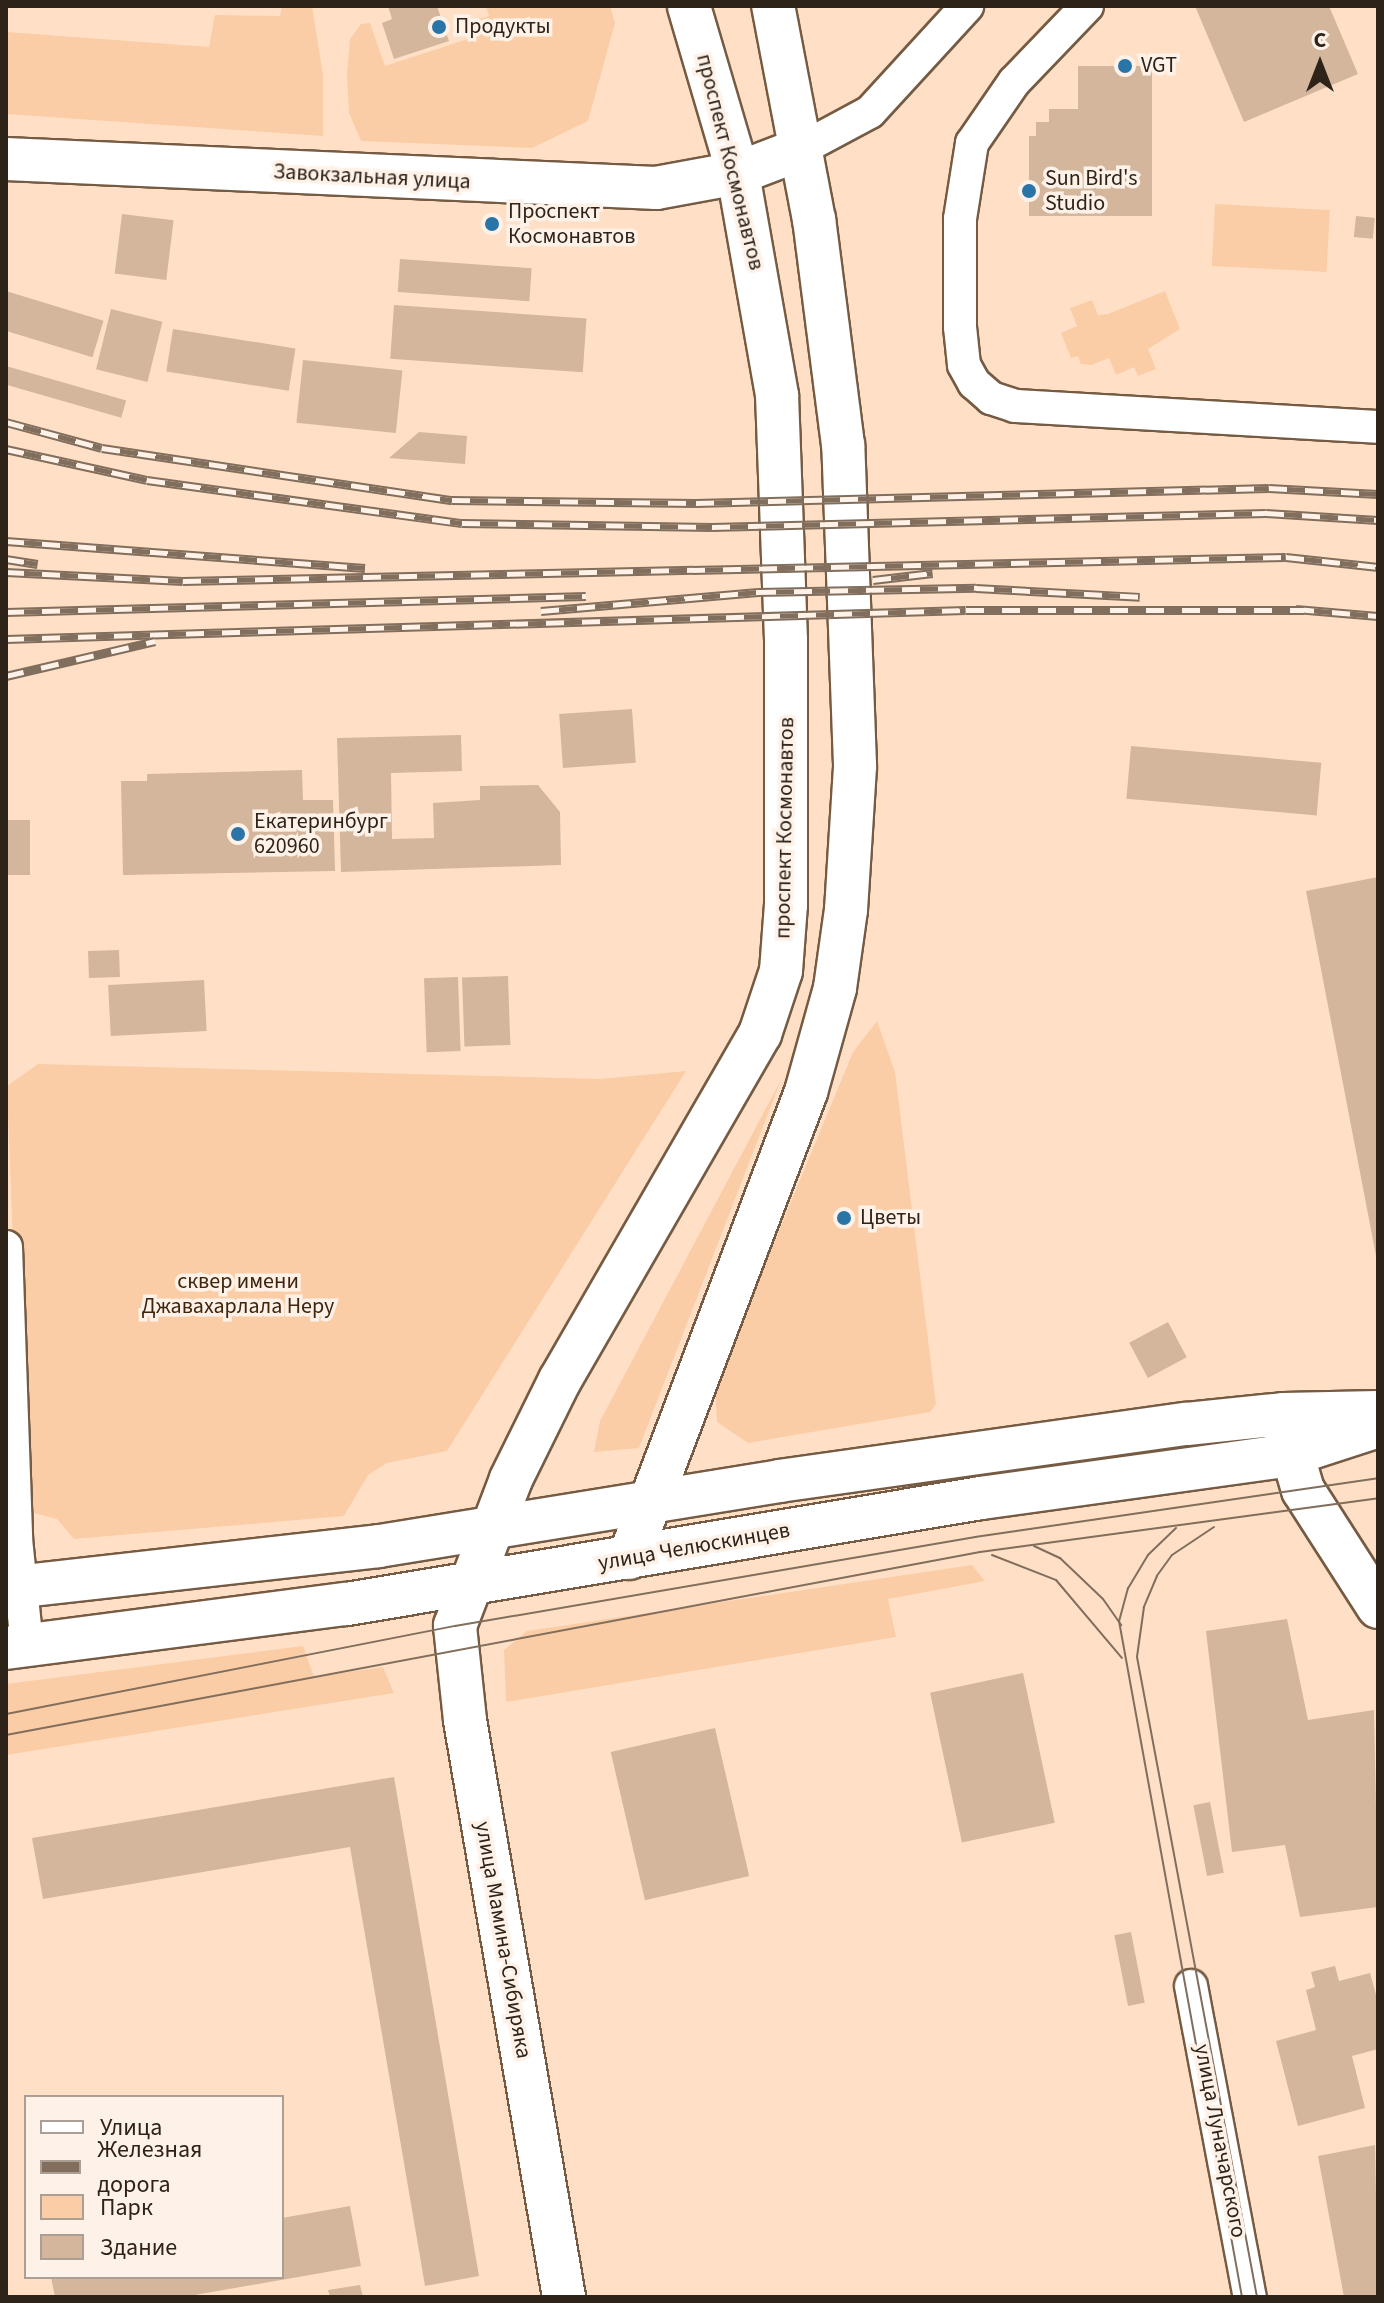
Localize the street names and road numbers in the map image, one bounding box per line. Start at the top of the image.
street label: проспект Космонавтов [690,51,770,273]
street label: Завокзальная улица [273,159,471,195]
street label: проспект Космонавтов [770,717,800,939]
street label: улица Челюскинцев [596,1517,792,1577]
street label: улица Мамина-Сибиряка [469,1819,537,2061]
street label: улица Луначарского [1188,2042,1252,2240]

